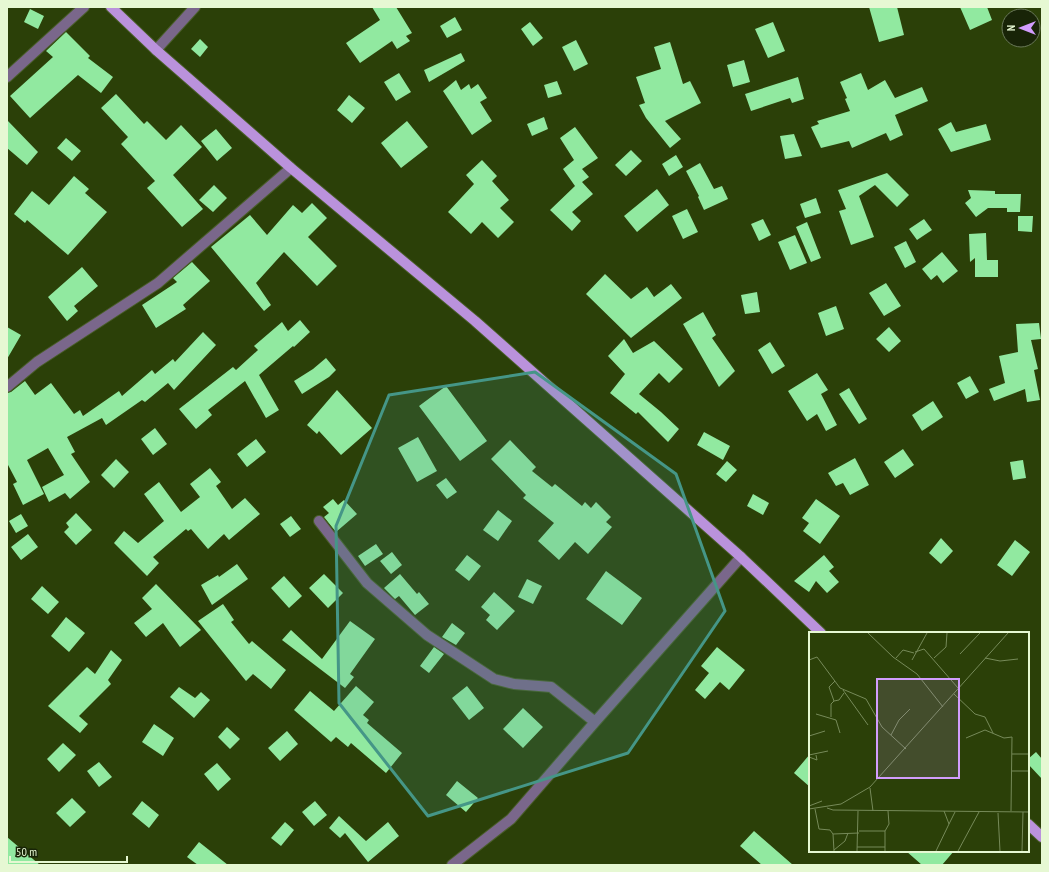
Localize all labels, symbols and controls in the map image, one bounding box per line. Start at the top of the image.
north arrow [1001,8,1041,48]
text: N [1004,25,1018,31]
inset map [809,632,1029,852]
scale bar [10,838,127,864]
text: 50 m [16,844,37,859]

